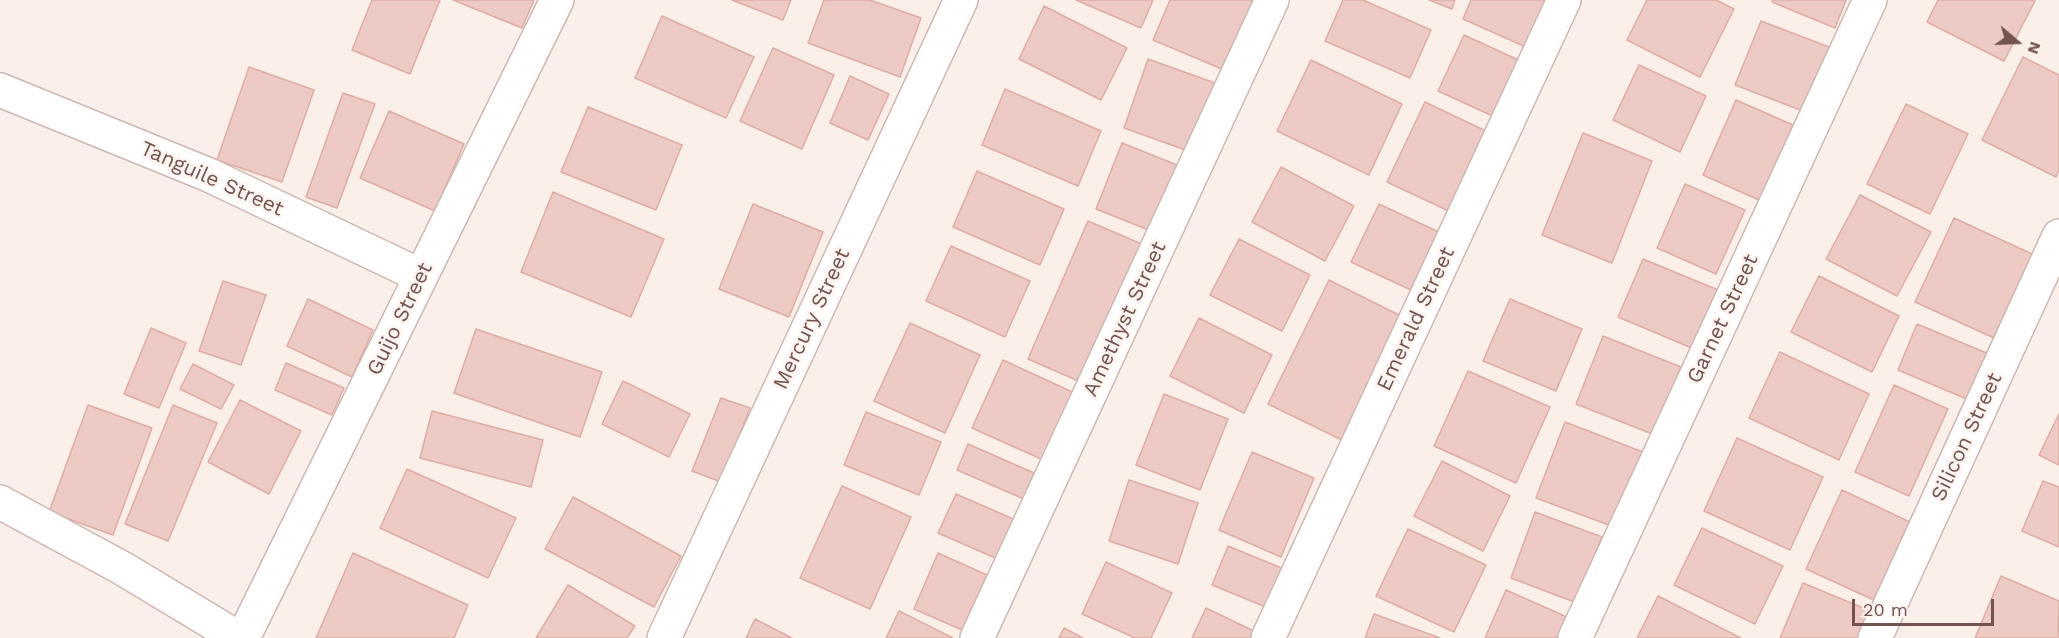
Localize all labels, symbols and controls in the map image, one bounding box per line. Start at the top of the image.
north arrow [1987,12,2047,72]
text: N [2024,39,2045,57]
street label: Tanguile Street [136,136,288,222]
street label: Amethyst Street [1078,238,1172,400]
street label: Emerald Street [1372,243,1460,395]
street label: Mercury Street [768,245,856,393]
street label: Garnet Street [1682,250,1764,388]
street label: Guijo Street [362,259,438,379]
street label: Silicon Street [1926,369,2008,505]
scale bar [1855,587,1998,625]
text: 20 m [1863,599,1908,620]

